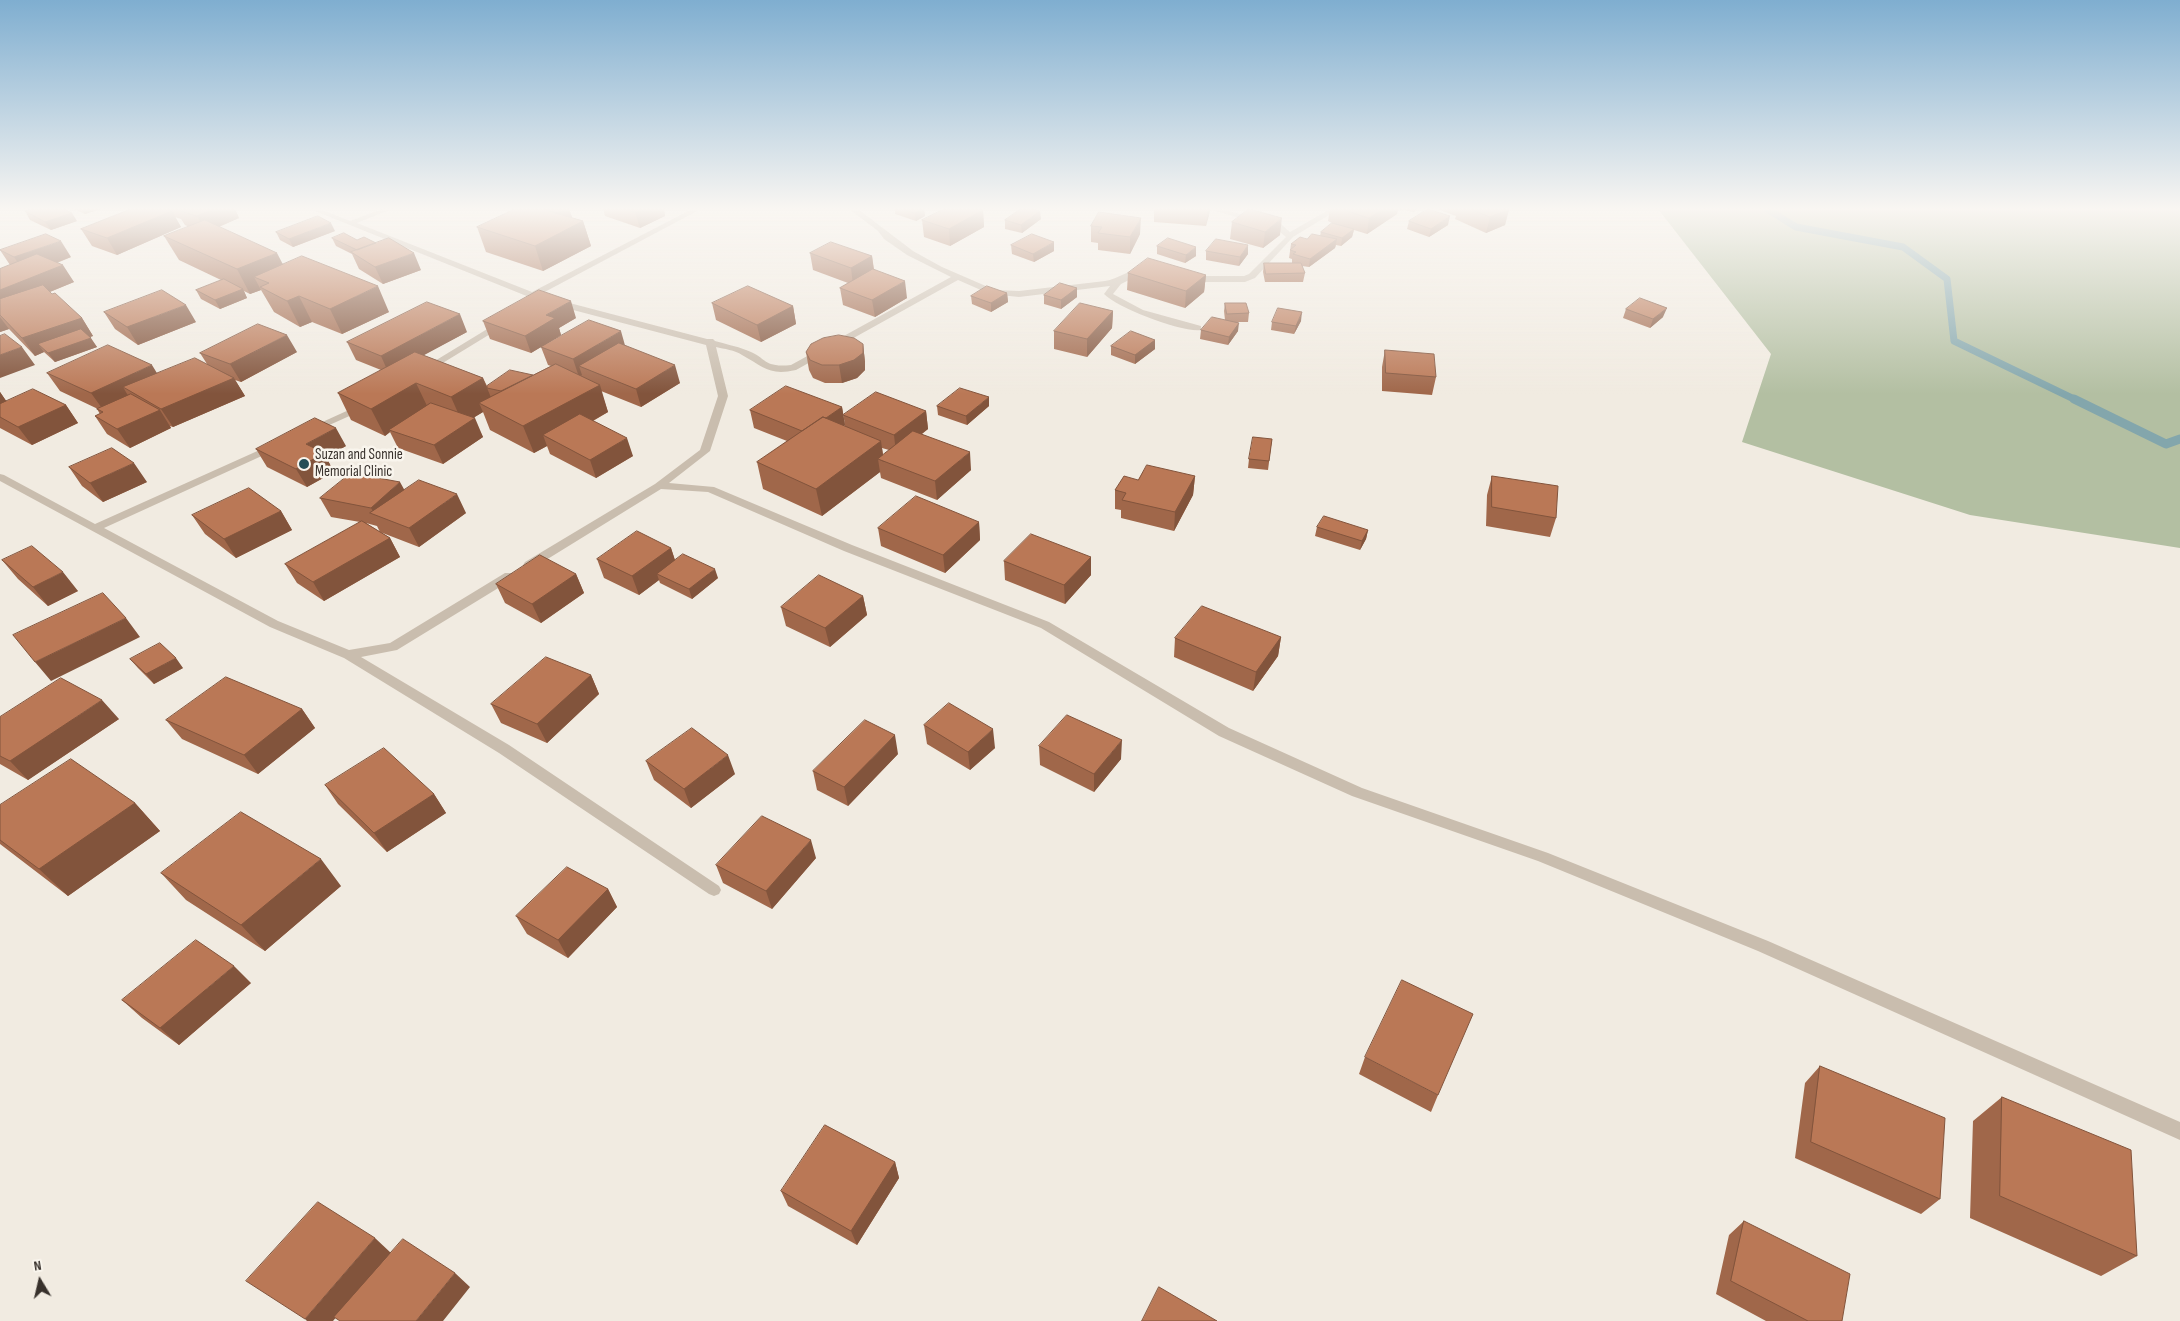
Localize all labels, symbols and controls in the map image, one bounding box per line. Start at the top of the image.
place label: Suzan and Sonnie Memorial Clinic [315,446,403,481]
marker: Suzan and Sonnie Memorial Clinic [297,457,311,471]
north arrow [15,1256,65,1306]
text: N [33,1257,43,1275]

